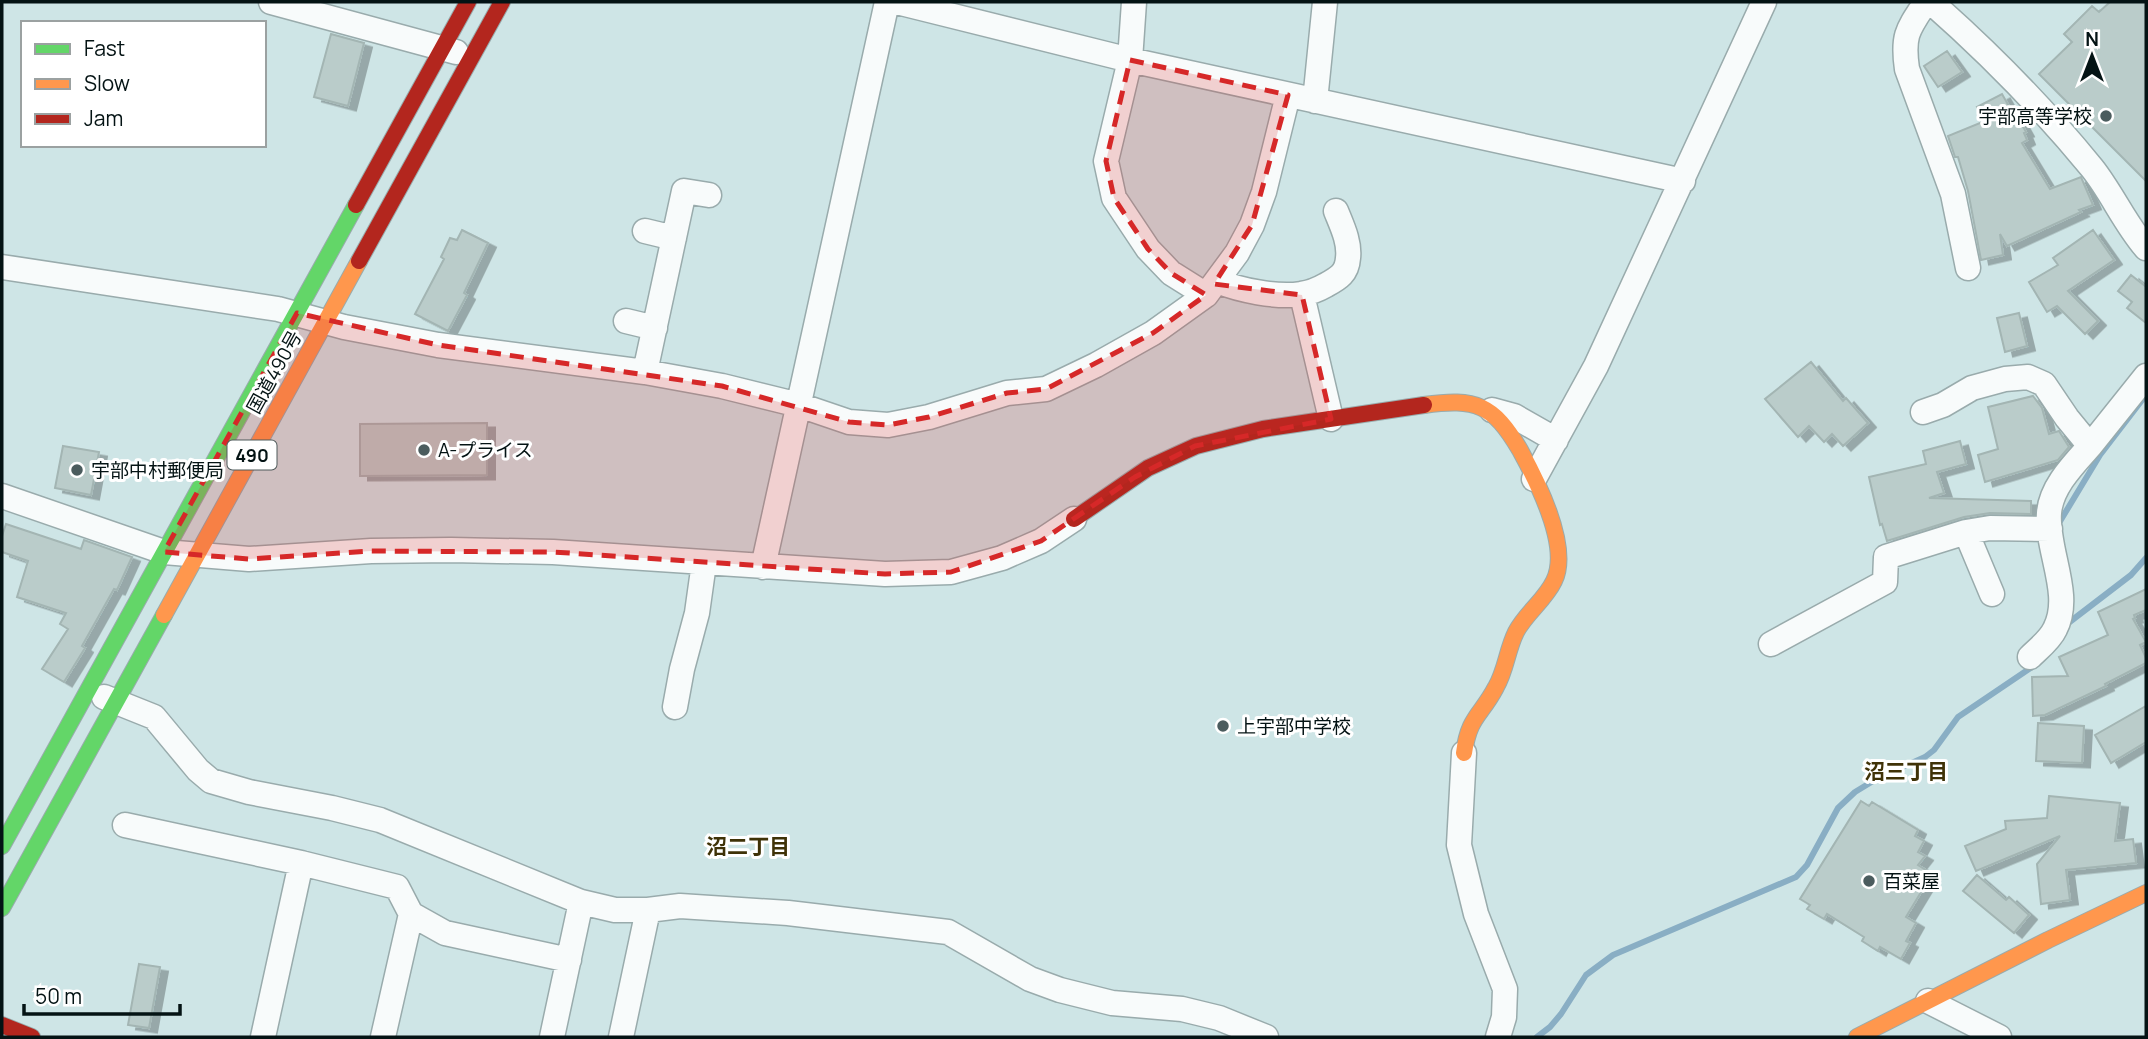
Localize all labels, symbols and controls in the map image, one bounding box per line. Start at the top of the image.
legend [21,21,266,147]
north arrow [2057,21,2127,91]
text: N [2085,26,2099,52]
text: Fast [84,34,125,62]
text: Slow [84,69,130,97]
place label: 宇部高等学校 [1978,103,2092,129]
text: Jam [84,104,123,132]
marker: 宇部高等学校 [2098,108,2114,124]
street label: 国道490号 [240,326,308,418]
place label: A-プライス [438,437,533,463]
road number: 490 [228,440,276,470]
marker: A-プライス [416,442,432,458]
place label: 宇部中村郵便局 [91,457,224,483]
marker: 宇部中村郵便局 [69,462,85,478]
place label: 上宇部中学校 [1237,713,1351,739]
marker: 上宇部中学校 [1215,718,1231,734]
district label: 沼三丁目 [1864,757,1948,785]
district label: 沼二丁目 [706,832,790,860]
place label: 百菜屋 [1883,868,1940,894]
marker: 百菜屋 [1861,873,1877,889]
scale bar [24,972,180,1016]
text: 50 m [35,982,82,1010]

